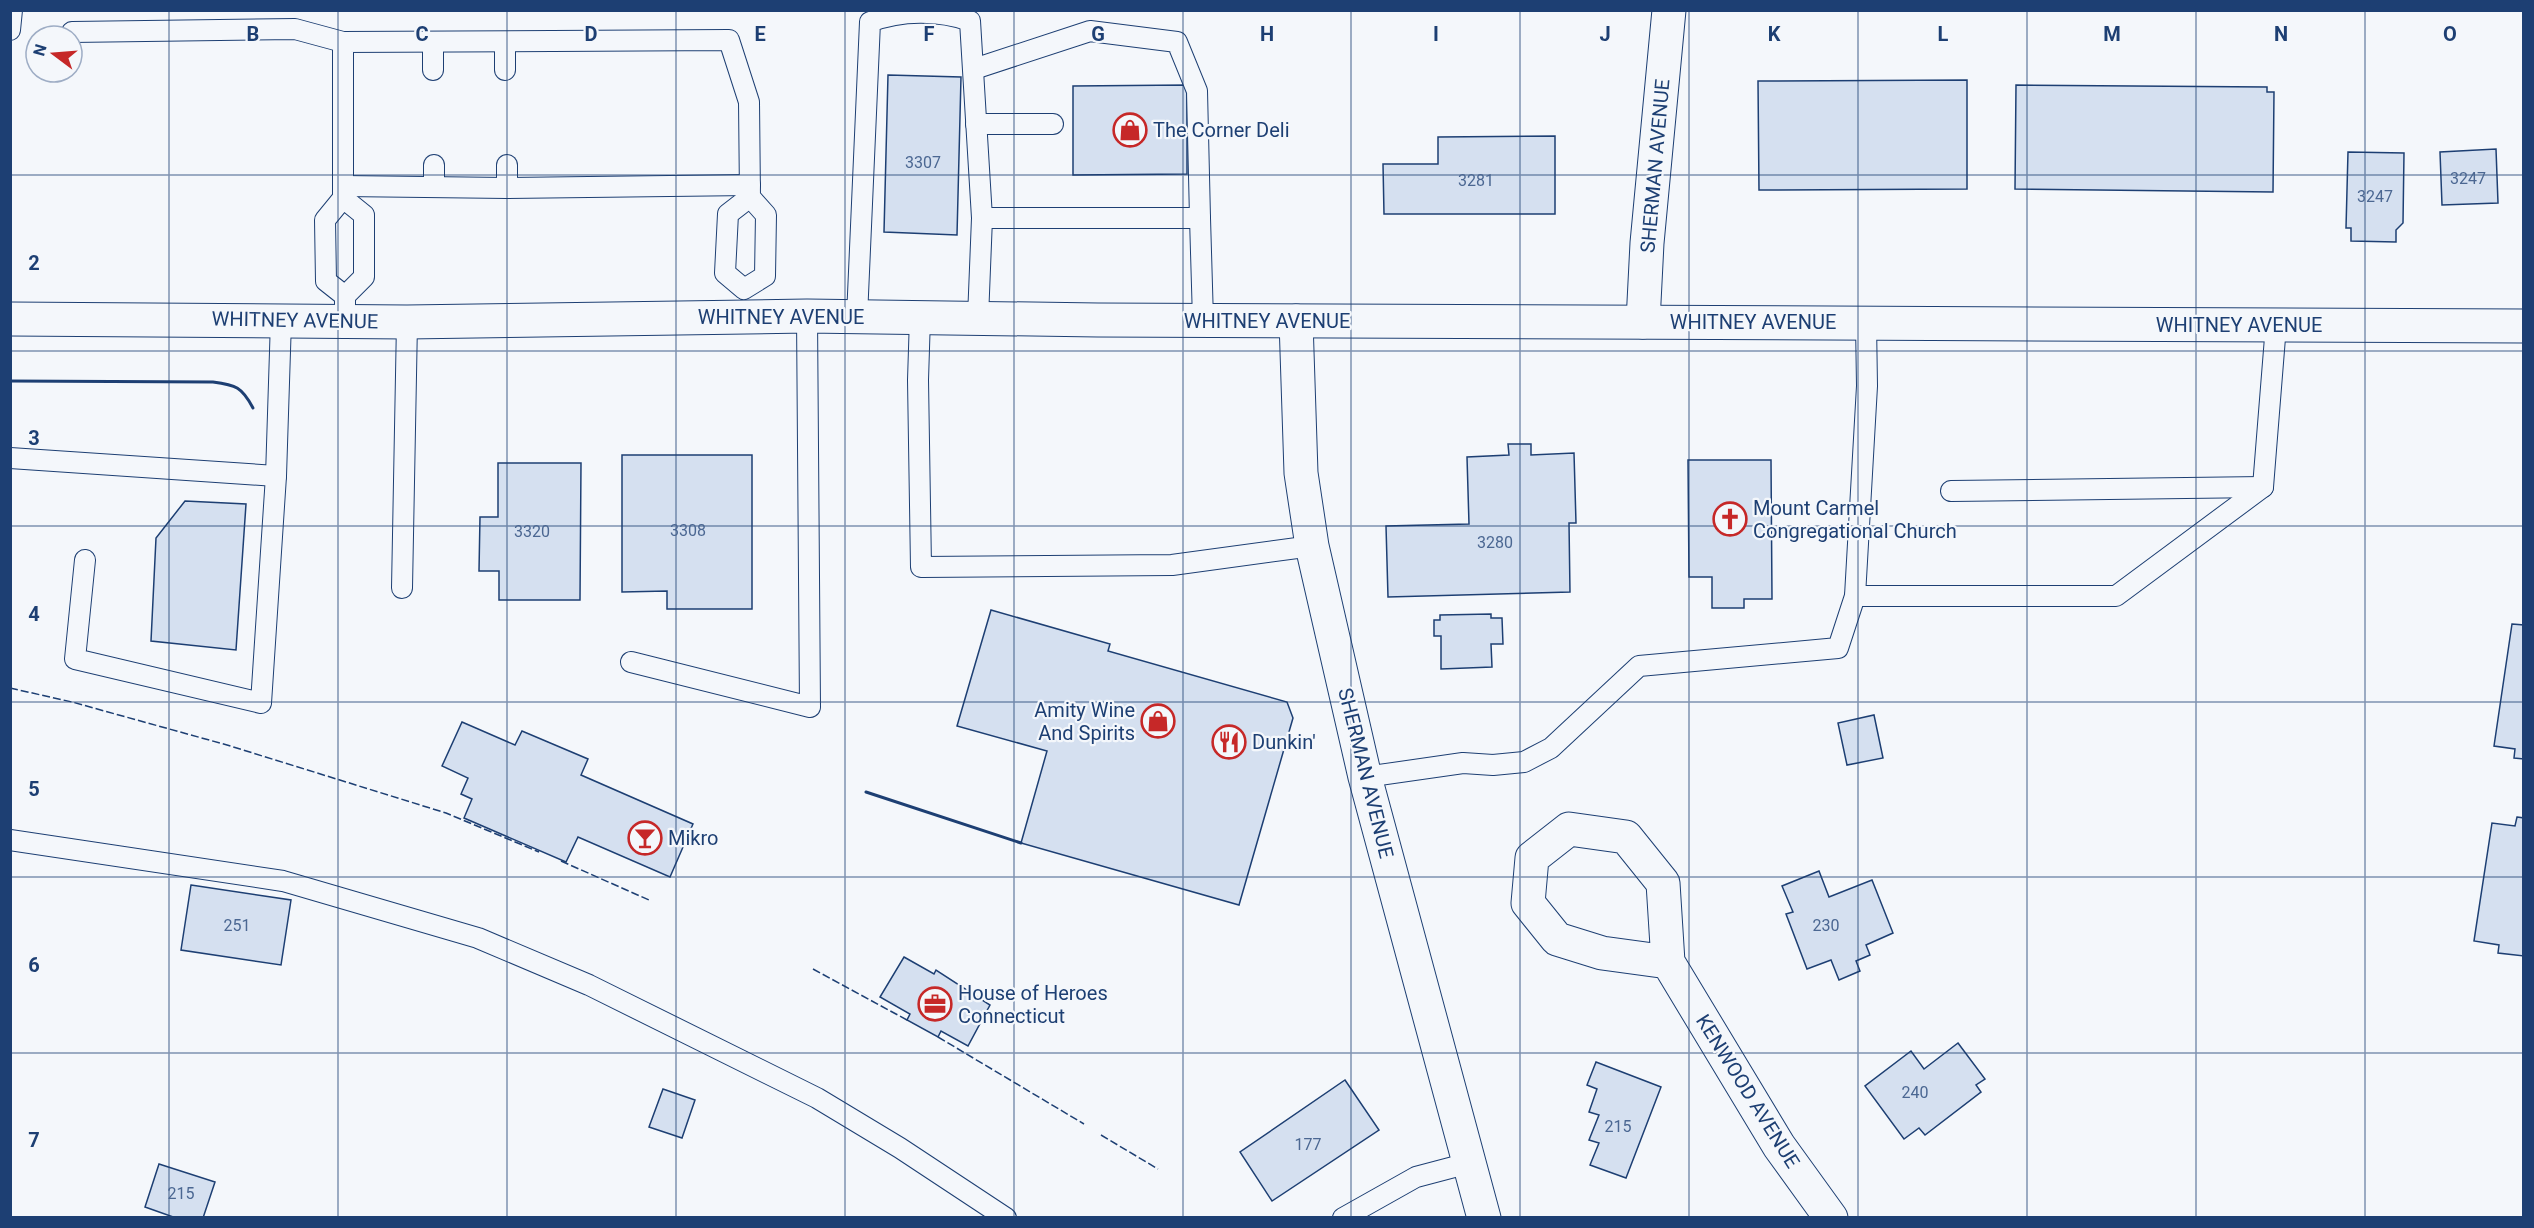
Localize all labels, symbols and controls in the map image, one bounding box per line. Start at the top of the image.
text: B [247,22,259,46]
text: C [415,22,429,46]
text: D [585,22,598,46]
text: E [754,22,766,46]
text: F [924,22,935,46]
text: G [1091,22,1105,46]
text: H [1260,22,1274,46]
text: I [1433,22,1439,46]
text: J [1599,22,1611,46]
text: K [1768,22,1781,46]
text: L [1938,22,1949,46]
text: M [2103,22,2121,46]
text: N [2274,22,2288,46]
text: O [2443,22,2457,46]
north arrow [24,24,84,84]
text: N [29,42,51,58]
street label: SHERMAN AVENUE [1635,78,1675,254]
shop icon: The Corner Deli [1112,112,1148,148]
place label: The Corner Deli [1153,118,1290,142]
house number: 3307 [905,153,941,172]
house number: 3247 [2450,169,2486,188]
house number: 3281 [1458,171,1494,190]
house number: 3247 [2357,187,2393,206]
text: 2 [28,251,40,275]
street label: WHITNEY AVENUE [698,305,864,329]
street label: WHITNEY AVENUE [211,307,379,333]
street label: WHITNEY AVENUE [1184,309,1350,333]
street label: WHITNEY AVENUE [1670,310,1836,334]
street label: WHITNEY AVENUE [2156,313,2322,337]
text: 3 [28,426,40,450]
place label: Mount Carmel Congregational Church [1753,496,1957,543]
church icon: Mount Carmel Congregational Church [1712,501,1748,537]
house number: 3308 [670,521,706,540]
house number: 3320 [514,522,550,541]
house number: 3280 [1477,533,1513,552]
text: 4 [28,602,40,626]
street label: SHERMAN AVENUE [1333,685,1399,861]
place label: Amity Wine And Spirits [1034,698,1135,745]
shop icon: Amity Wine And Spirits [1140,703,1176,739]
restaurant icon: Dunkin' [1211,724,1247,760]
place label: Dunkin' [1252,730,1316,754]
text: 5 [28,777,40,801]
bar icon: Mikro [627,820,663,856]
place label: Mikro [668,826,718,850]
house number: 251 [224,916,250,935]
house number: 230 [1813,916,1839,935]
text: 6 [28,953,40,977]
place label: House of Heroes Connecticut [958,981,1108,1028]
office icon: House of Heroes Connecticut [917,986,953,1022]
street label: KENWOOD AVENUE [1691,1010,1805,1172]
house number: 240 [1902,1083,1928,1102]
house number: 215 [1605,1117,1631,1136]
text: 7 [28,1128,40,1152]
house number: 177 [1295,1135,1321,1154]
house number: 215 [168,1184,194,1203]

